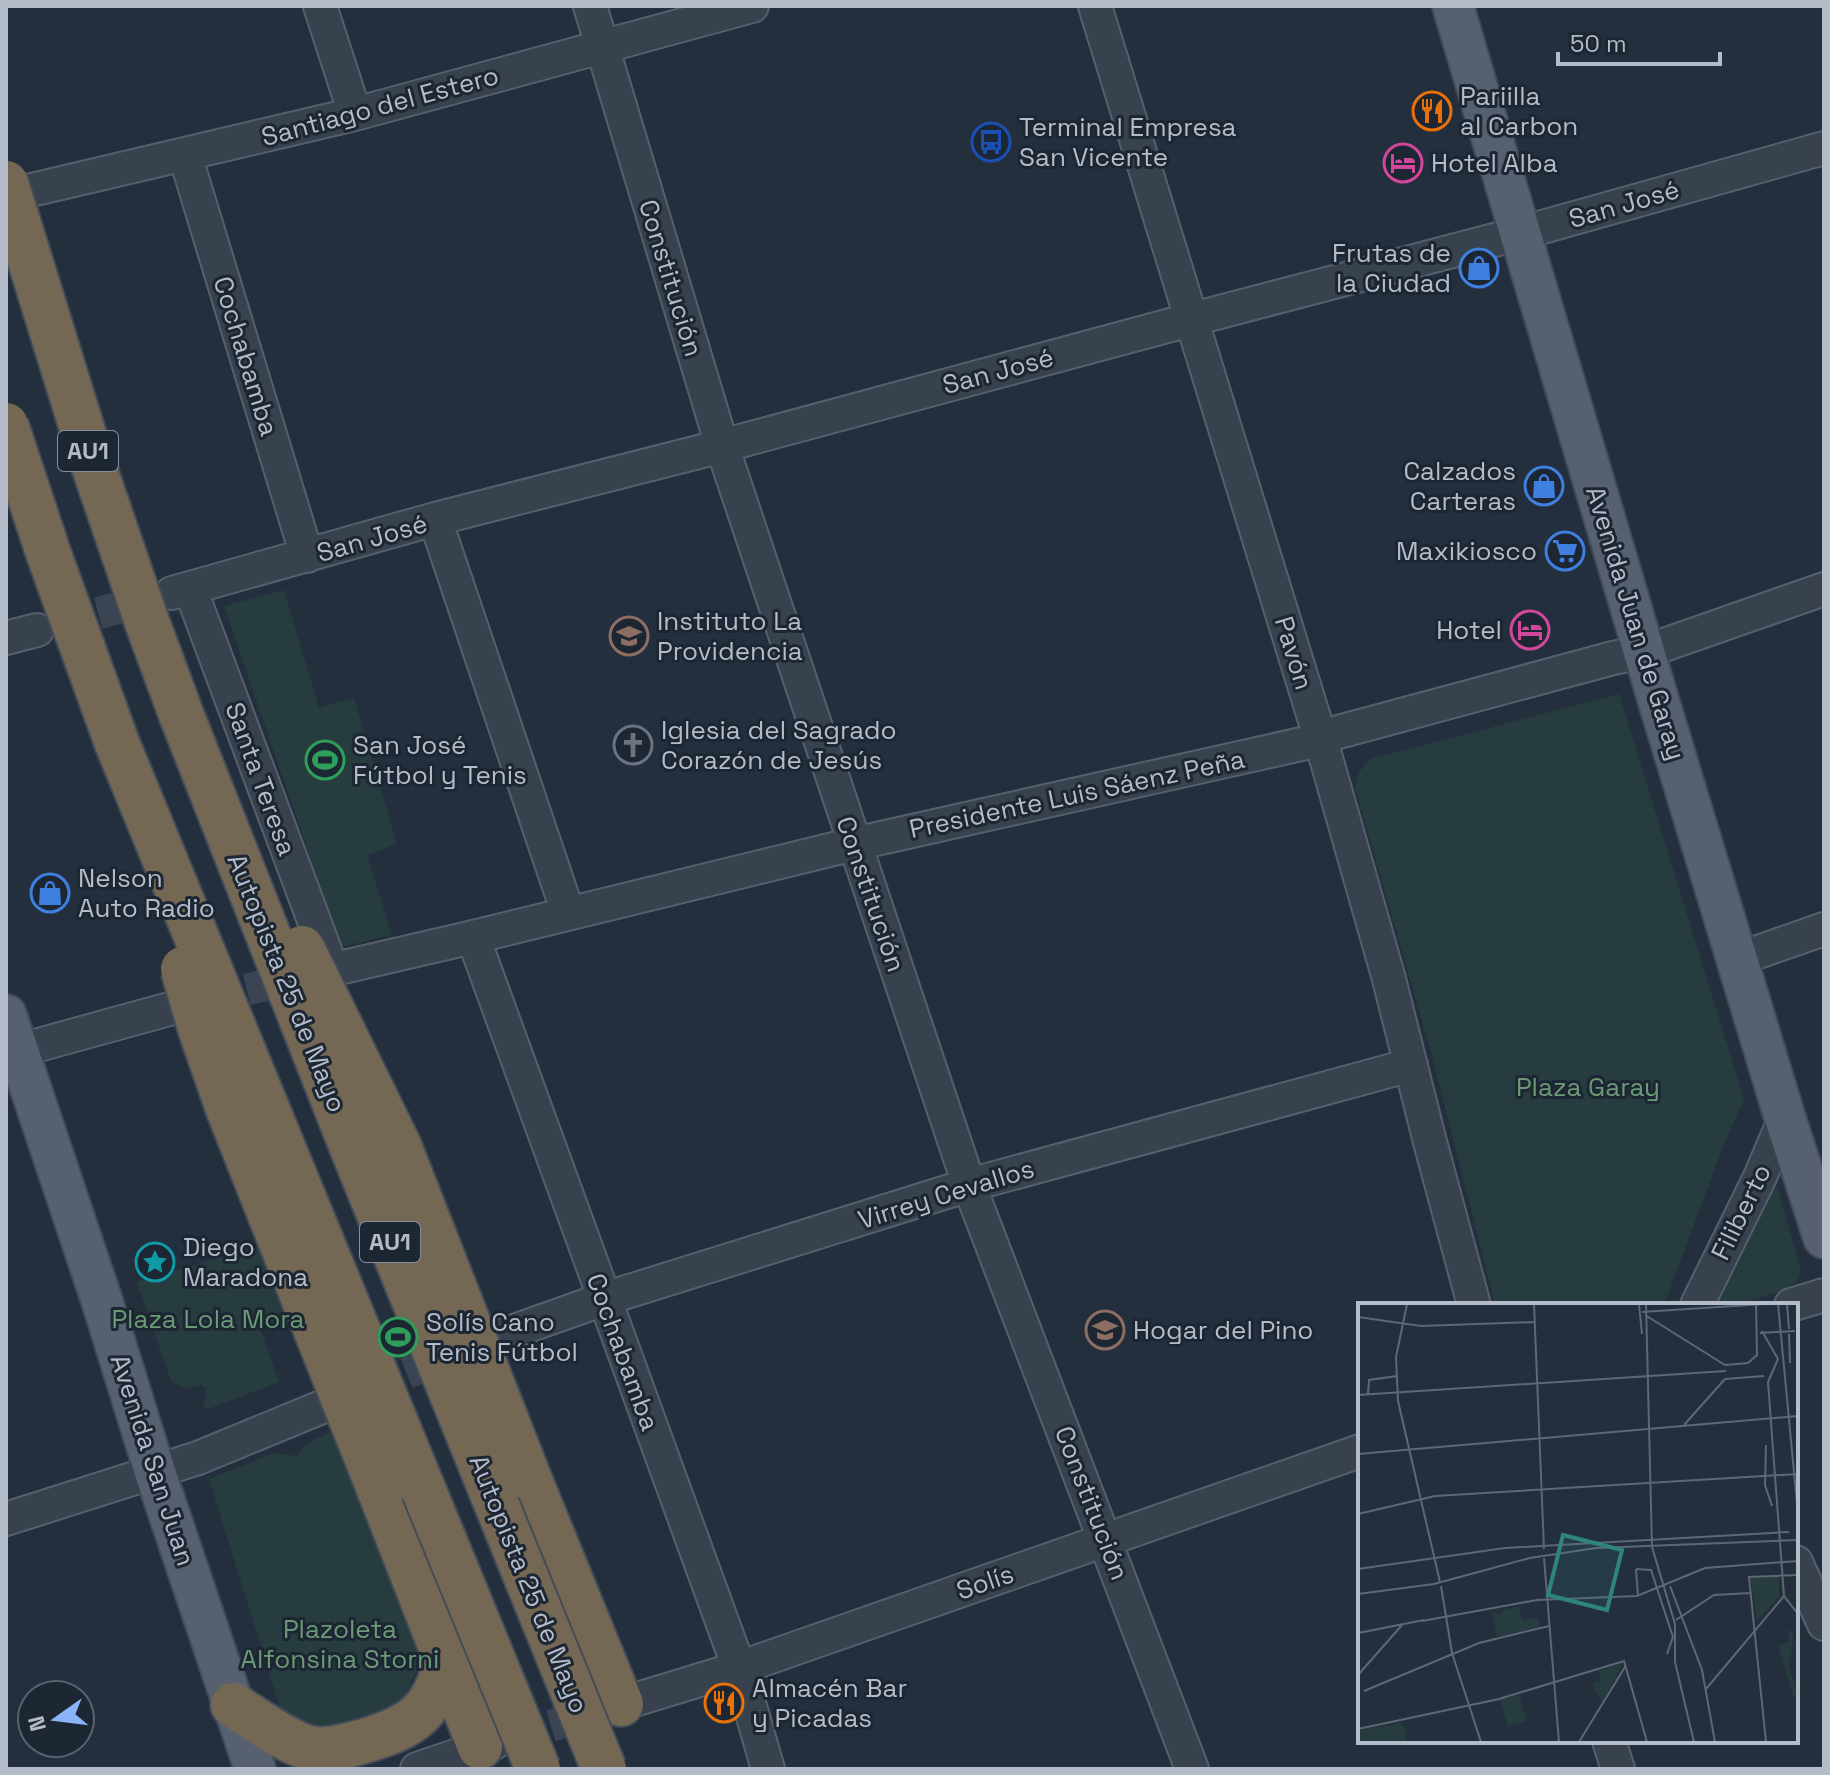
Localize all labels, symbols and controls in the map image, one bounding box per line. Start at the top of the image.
scale bar [1558,16,1720,66]
text: 50 m [1570,28,1627,59]
street label: Santiago del Estero [258,58,502,154]
place label: Pariilla al Carbon [1460,79,1578,143]
restaurant icon: Pariilla al Carbon [1411,90,1453,132]
place label: Terminal Empresa San Vicente [1019,110,1237,174]
bus stop icon: Terminal Empresa San Vicente [970,121,1012,163]
hotel icon: Hotel Alba [1382,142,1424,184]
place label: Hotel Alba [1431,146,1558,180]
street label: San José [1565,172,1683,236]
street label: Constitución [631,195,711,361]
place label: Frutas de la Ciudad [1332,236,1451,300]
shop icon: Frutas de la Ciudad [1458,247,1500,289]
street label: Cochabamba [206,272,286,440]
street label: San José [939,340,1057,402]
road number: AU1 [58,431,118,471]
place label: Calzados Carteras [1403,454,1516,518]
shop icon: Calzados Carteras [1523,465,1565,507]
street label: Avenida Juan de Garay [1578,482,1694,764]
street label: San José [313,506,431,570]
supermarket icon: Maxikiosco [1544,530,1586,572]
place label: Maxikiosco [1396,534,1537,568]
place label: Instituto La Providencia [657,604,803,668]
hotel icon: Hotel [1509,609,1551,651]
street label: Pavón [1267,612,1321,694]
place label: Hotel [1436,613,1502,647]
school or university icon: Instituto La Providencia [608,615,650,657]
street label: Santa Teresa [218,698,304,860]
place label: Iglesia del Sagrado Corazón de Jesús [661,713,897,777]
church icon: Iglesia del Sagrado Corazón de Jesús [612,724,654,766]
place label: San José Fútbol y Tenis [353,728,527,792]
sports icon: San José Fútbol y Tenis [304,739,346,781]
street label: Presidente Luis Sáenz Peña [906,742,1248,846]
street label: Constitución [829,812,913,976]
street label: Autopista 25 de Mayo [220,849,354,1117]
place label: Nelson Auto Radio [78,861,215,925]
shop icon: Nelson Auto Radio [29,872,71,914]
park label: Plaza Garay [1516,1070,1660,1104]
street label: Virrey Cevallos [854,1151,1038,1237]
street label: Filiberto [1703,1158,1779,1266]
road number: AU1 [360,1222,420,1262]
place label: Diego Maradona [183,1230,308,1294]
place icon: Diego Maradona [134,1241,176,1283]
street label: Cochabamba [579,1269,667,1435]
park label: Plaza Lola Mora [111,1302,305,1336]
inset map [1358,1303,1798,1743]
place label: Solís Cano Tenis Fútbol [426,1305,578,1369]
school or university icon: Hogar del Pino [1084,1309,1126,1351]
place label: Hogar del Pino [1133,1313,1313,1347]
sports icon: Solís Cano Tenis Fútbol [377,1316,419,1358]
street label: Avenida San Juan [103,1350,203,1570]
street label: Constitución [1047,1421,1137,1585]
street label: Autopista 25 de Mayo [462,1450,596,1718]
street label: Solís [952,1556,1018,1608]
park label: Plazoleta Alfonsina Storni [241,1612,439,1676]
place label: Almacén Bar y Picadas [752,1671,907,1735]
north arrow [16,1679,96,1759]
restaurant icon: Almacén Bar y Picadas [703,1682,745,1724]
text: N [21,1713,52,1734]

